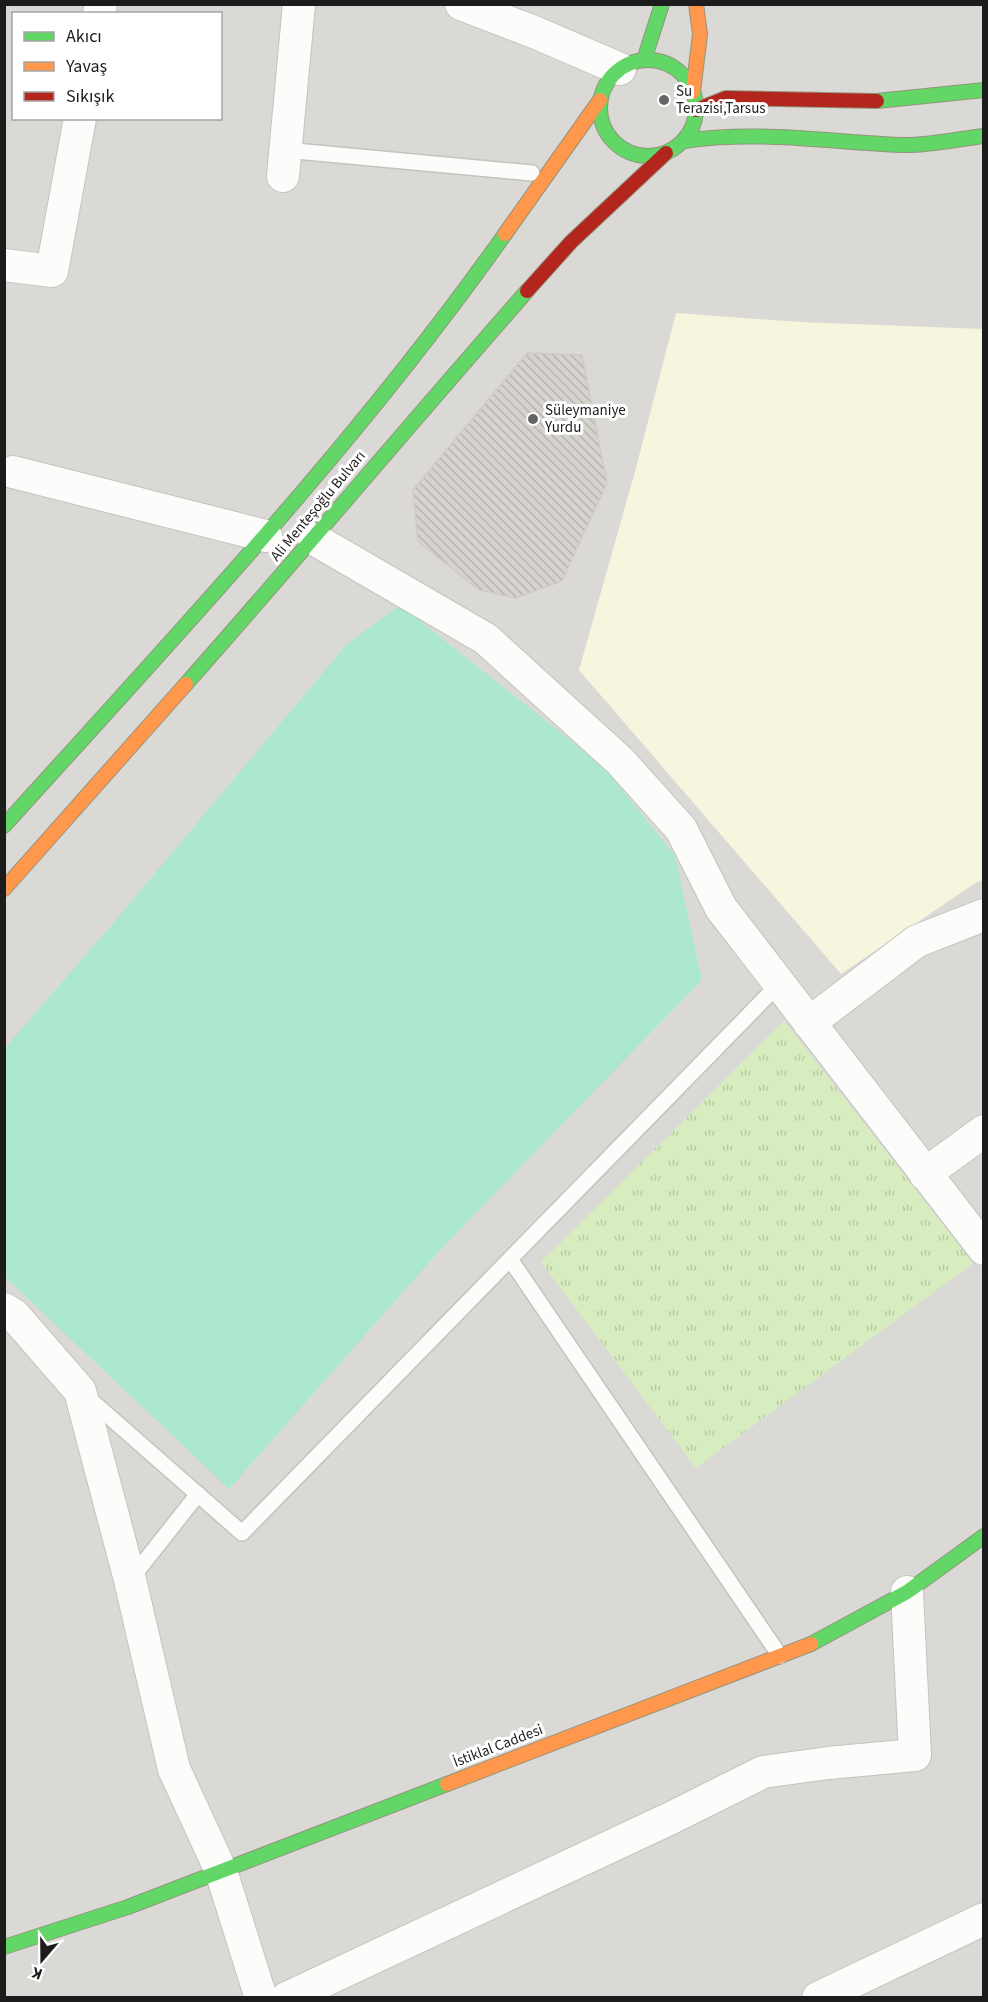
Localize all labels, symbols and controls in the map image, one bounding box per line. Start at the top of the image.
legend [12,12,222,120]
text: Akıcı [66,24,102,49]
text: Yavaş [65,54,107,79]
place label: Su Terazisi,Tarsus [676,81,766,119]
text: Sıkışık [66,84,114,109]
marker: Su Terazisi,Tarsus [657,93,671,107]
place label: Süleymaniye Yurdu [544,400,626,438]
marker: Süleymaniye Yurdu [526,412,540,426]
street label: Ali Menteşoğlu Bulvarı [265,446,371,566]
street label: İstiklal Caddesi [450,1719,546,1773]
north arrow [12,1930,72,1990]
text: K [29,1961,46,1985]

